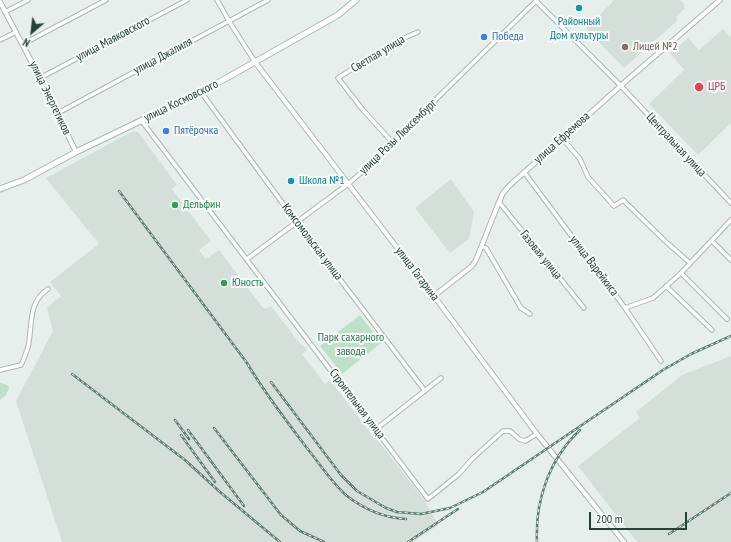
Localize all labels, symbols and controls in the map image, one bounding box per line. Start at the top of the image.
marker: Районный Дом культуры [574,3,584,13]
north arrow [12,12,52,52]
street label: улица Маяковского [74,14,152,64]
place label: Районный Дом культуры [550,15,608,43]
place label: Победа [492,30,524,44]
street label: Светлая улица [348,32,408,76]
marker: Победа [479,32,489,42]
street label: улица Джалиля [131,34,195,78]
text: N [20,35,32,50]
place label: Лицей №2 [633,40,678,54]
marker: Лицей №2 [620,42,630,52]
street label: улица Энергетиков [26,59,74,137]
street label: улица Космовского [142,77,220,125]
place label: ЦРБ [708,80,725,94]
marker: ЦРБ [693,81,705,93]
street label: улица Розы Люксембург [356,96,440,178]
street label: улица Ефремова [531,109,593,167]
street label: Центральная улица [643,110,709,180]
place label: Пятёрочка [174,124,218,138]
marker: Пятёрочка [161,126,171,136]
place label: Школа №1 [299,174,345,188]
marker: Школа №1 [286,176,296,186]
place label: Дельфин [183,198,220,212]
marker: Дельфин [170,200,180,210]
street label: Комсомольская улица [278,201,346,283]
street label: Газовая улица [517,228,565,282]
street label: улица Варейкиса [567,233,621,299]
street label: улица Гагарина [392,244,442,304]
place label: Юность [232,276,264,290]
marker: Юность [219,278,229,288]
park label: Парк сахарного завода [318,331,384,359]
street label: Строительная улица [326,366,388,442]
scale bar [591,504,689,530]
text: 200 m [596,511,623,526]

